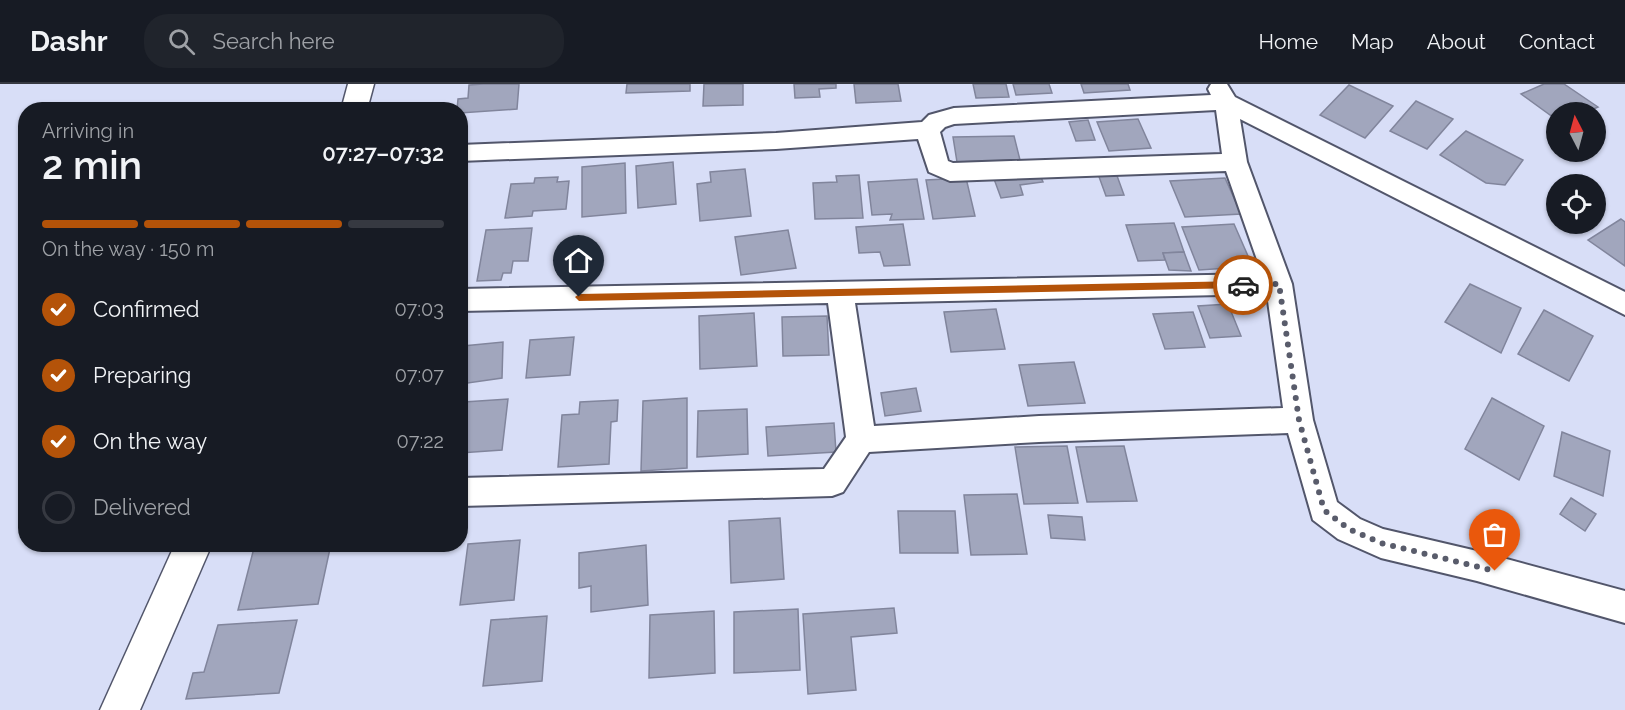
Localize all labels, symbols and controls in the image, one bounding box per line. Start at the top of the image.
search box [144,14,564,68]
text: Dashr [30,25,108,58]
icon: search [165,25,198,58]
text: Search here [213,28,335,54]
text: Home [1259,29,1318,54]
text: Map [1351,29,1394,54]
text: About [1427,29,1486,54]
text: Contact [1519,29,1595,54]
north arrow [1546,102,1606,162]
map controls [1546,102,1606,234]
text: Arriving in [42,119,134,143]
text: 07:27–07:32 [322,140,444,166]
text: 2 min [42,142,142,188]
button: locate [1546,174,1606,234]
pin [553,235,604,297]
text: On the way · 150 m [42,237,214,261]
icon: home [562,244,595,277]
courier [1213,255,1273,315]
icon: car [1227,269,1260,302]
icon: check [42,293,75,326]
text: Confirmed [93,296,200,322]
text: 07:03 [395,297,444,321]
icon: check [42,359,75,392]
text: Preparing [93,362,191,388]
text: 07:07 [395,363,444,387]
icon: check [42,425,75,458]
text: On the way [93,428,207,454]
text: 07:22 [397,429,444,453]
text: Delivered [93,494,191,520]
pin [1469,509,1520,571]
icon: bag [1478,518,1511,551]

